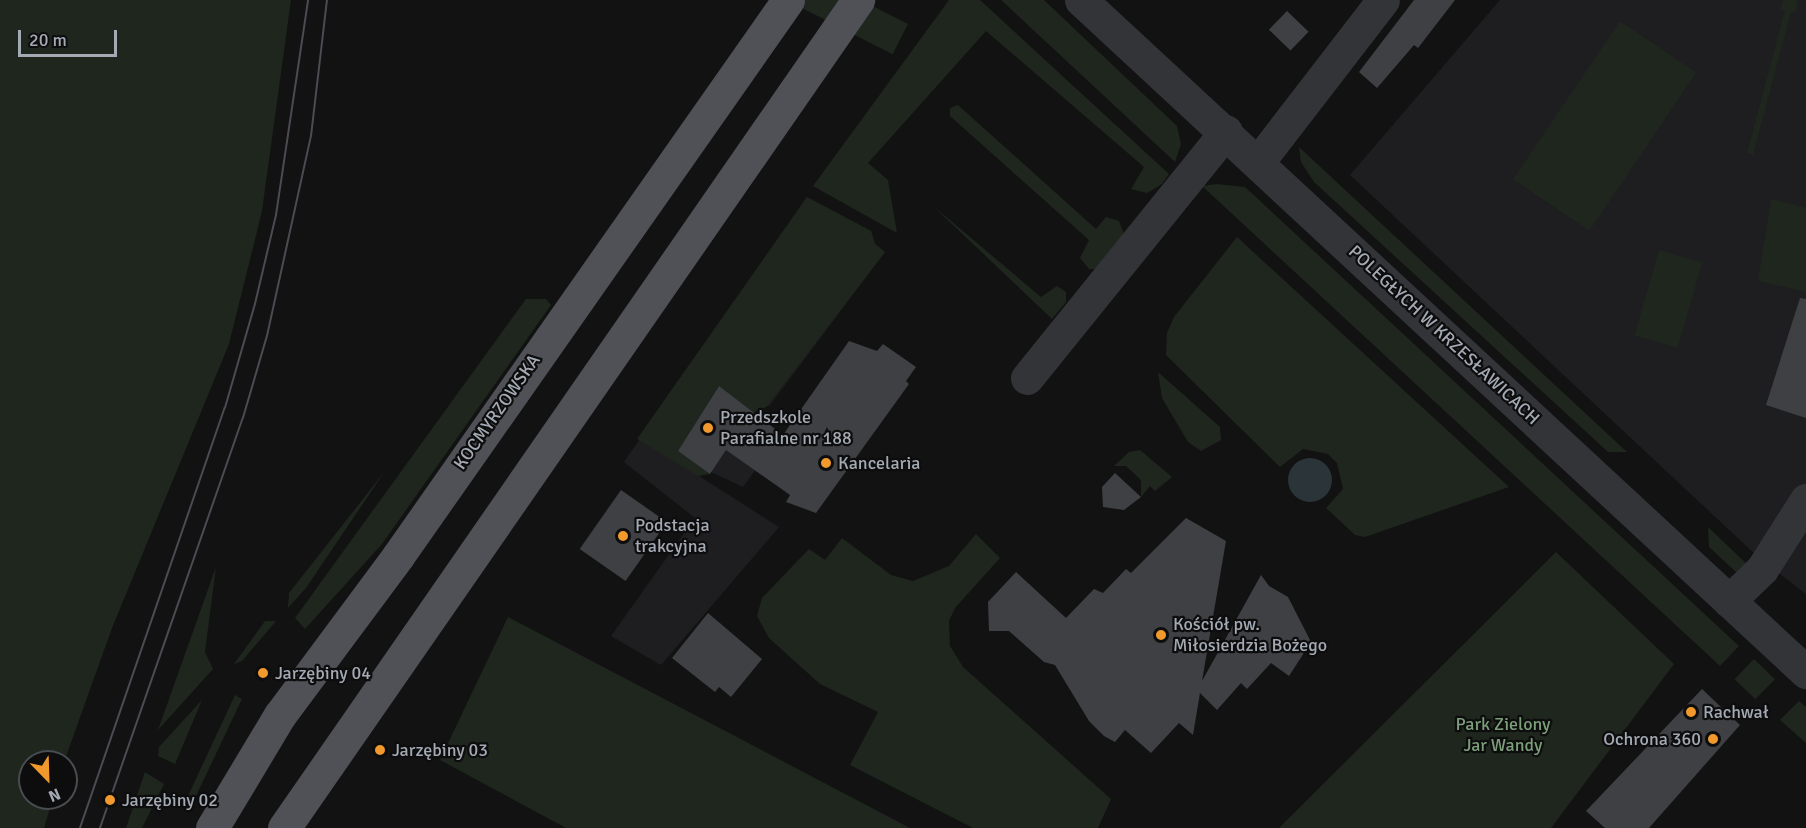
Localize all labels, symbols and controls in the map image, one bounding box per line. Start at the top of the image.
scale bar [21,18,120,56]
text: 20 m [29,29,67,51]
street label: POLEGŁYCH W KRZESŁAWICACH [1344,241,1544,429]
street label: KOCMYRZOWSKA [449,350,545,474]
place label: Przedszkole Parafialne nr 188 [720,407,852,450]
marker: Przedszkole Parafialne nr 188 [701,421,715,435]
place label: Kancelaria [838,452,920,474]
marker: Kancelaria [819,456,833,470]
place label: Podstacja trakcyjna [635,515,710,558]
marker: Podstacja trakcyjna [616,529,630,543]
place label: Kościół pw. Miłosierdzia Bożego [1173,614,1327,656]
marker: Kościół pw. Miłosierdzia Bożego [1154,628,1168,642]
place label: Jarzębiny 04 [275,662,371,684]
marker: Jarzębiny 04 [256,666,270,680]
place label: Rachwał [1703,701,1769,723]
marker: Rachwał [1684,705,1698,719]
park label: Park Zielony Jar Wandy [1456,714,1550,756]
place label: Ochrona 360 [1603,728,1701,750]
marker: Ochrona 360 [1706,732,1720,746]
place label: Jarzębiny 03 [392,739,488,761]
marker: Jarzębiny 03 [373,743,387,757]
north arrow [18,750,78,810]
text: N [45,783,63,806]
place label: Jarzębiny 02 [122,789,218,811]
marker: Jarzębiny 02 [103,793,117,807]

